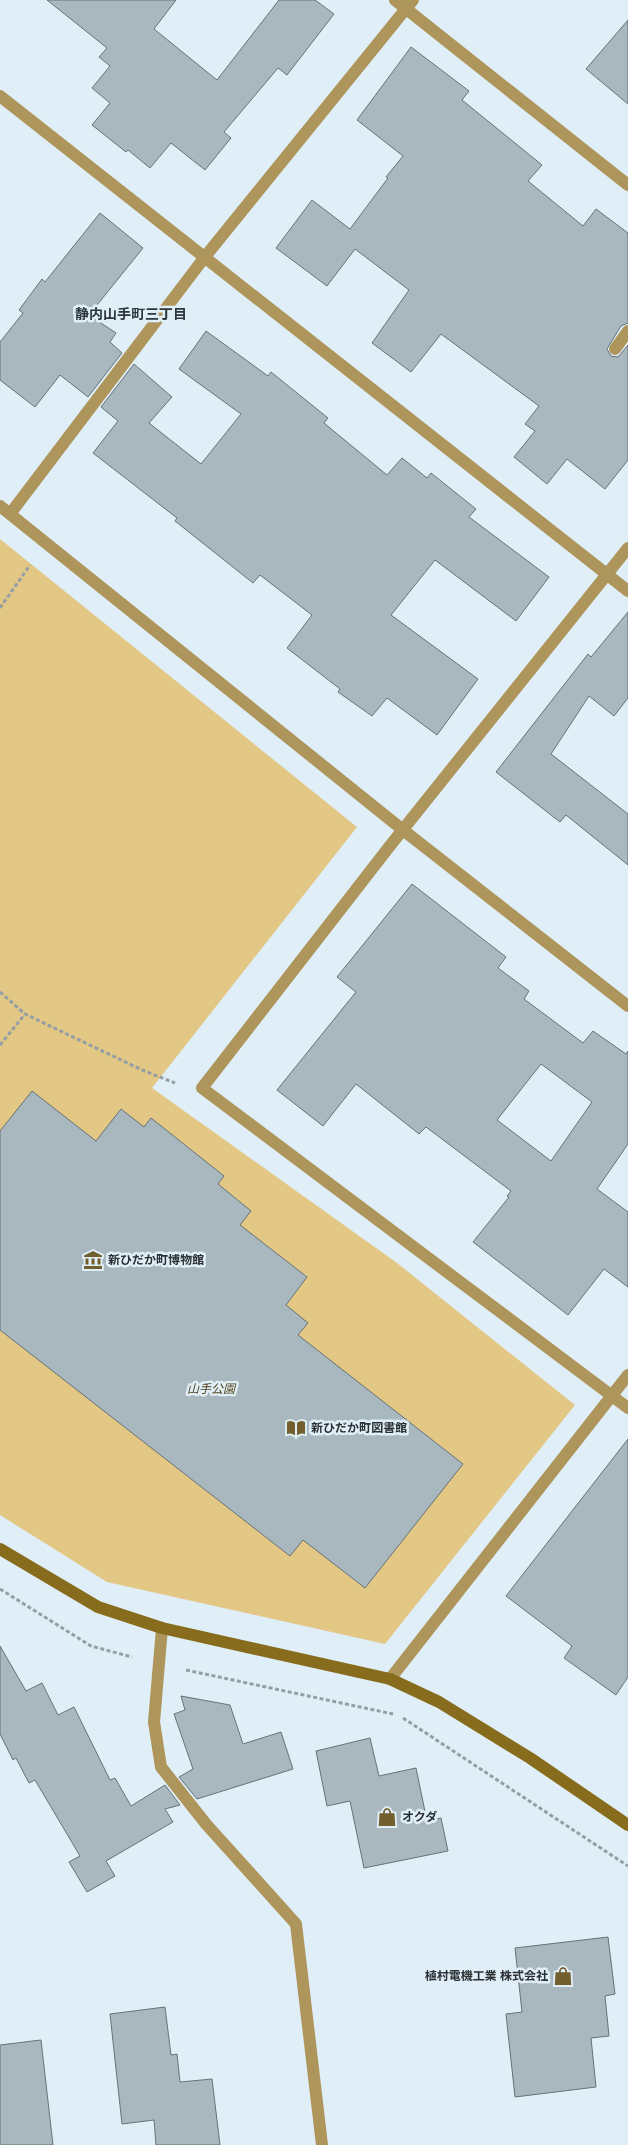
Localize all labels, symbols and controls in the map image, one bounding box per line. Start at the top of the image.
district label: 静内山手町三丁目 [75,304,187,323]
museum icon: 新ひだか町博物館 [82,1249,104,1271]
place label: 新ひだか町博物館 [108,1252,204,1267]
park label: 山手公園 [187,1381,237,1396]
library icon: 新ひだか町図書館 [285,1417,307,1439]
place label: 新ひだか町図書館 [311,1420,407,1435]
shop icon: オクダ [376,1806,398,1828]
place label: オクダ [402,1809,437,1824]
shop icon: 植村電機工業 株式会社 [552,1965,574,1987]
place label: 植村電機工業 株式会社 [425,1968,548,1983]

